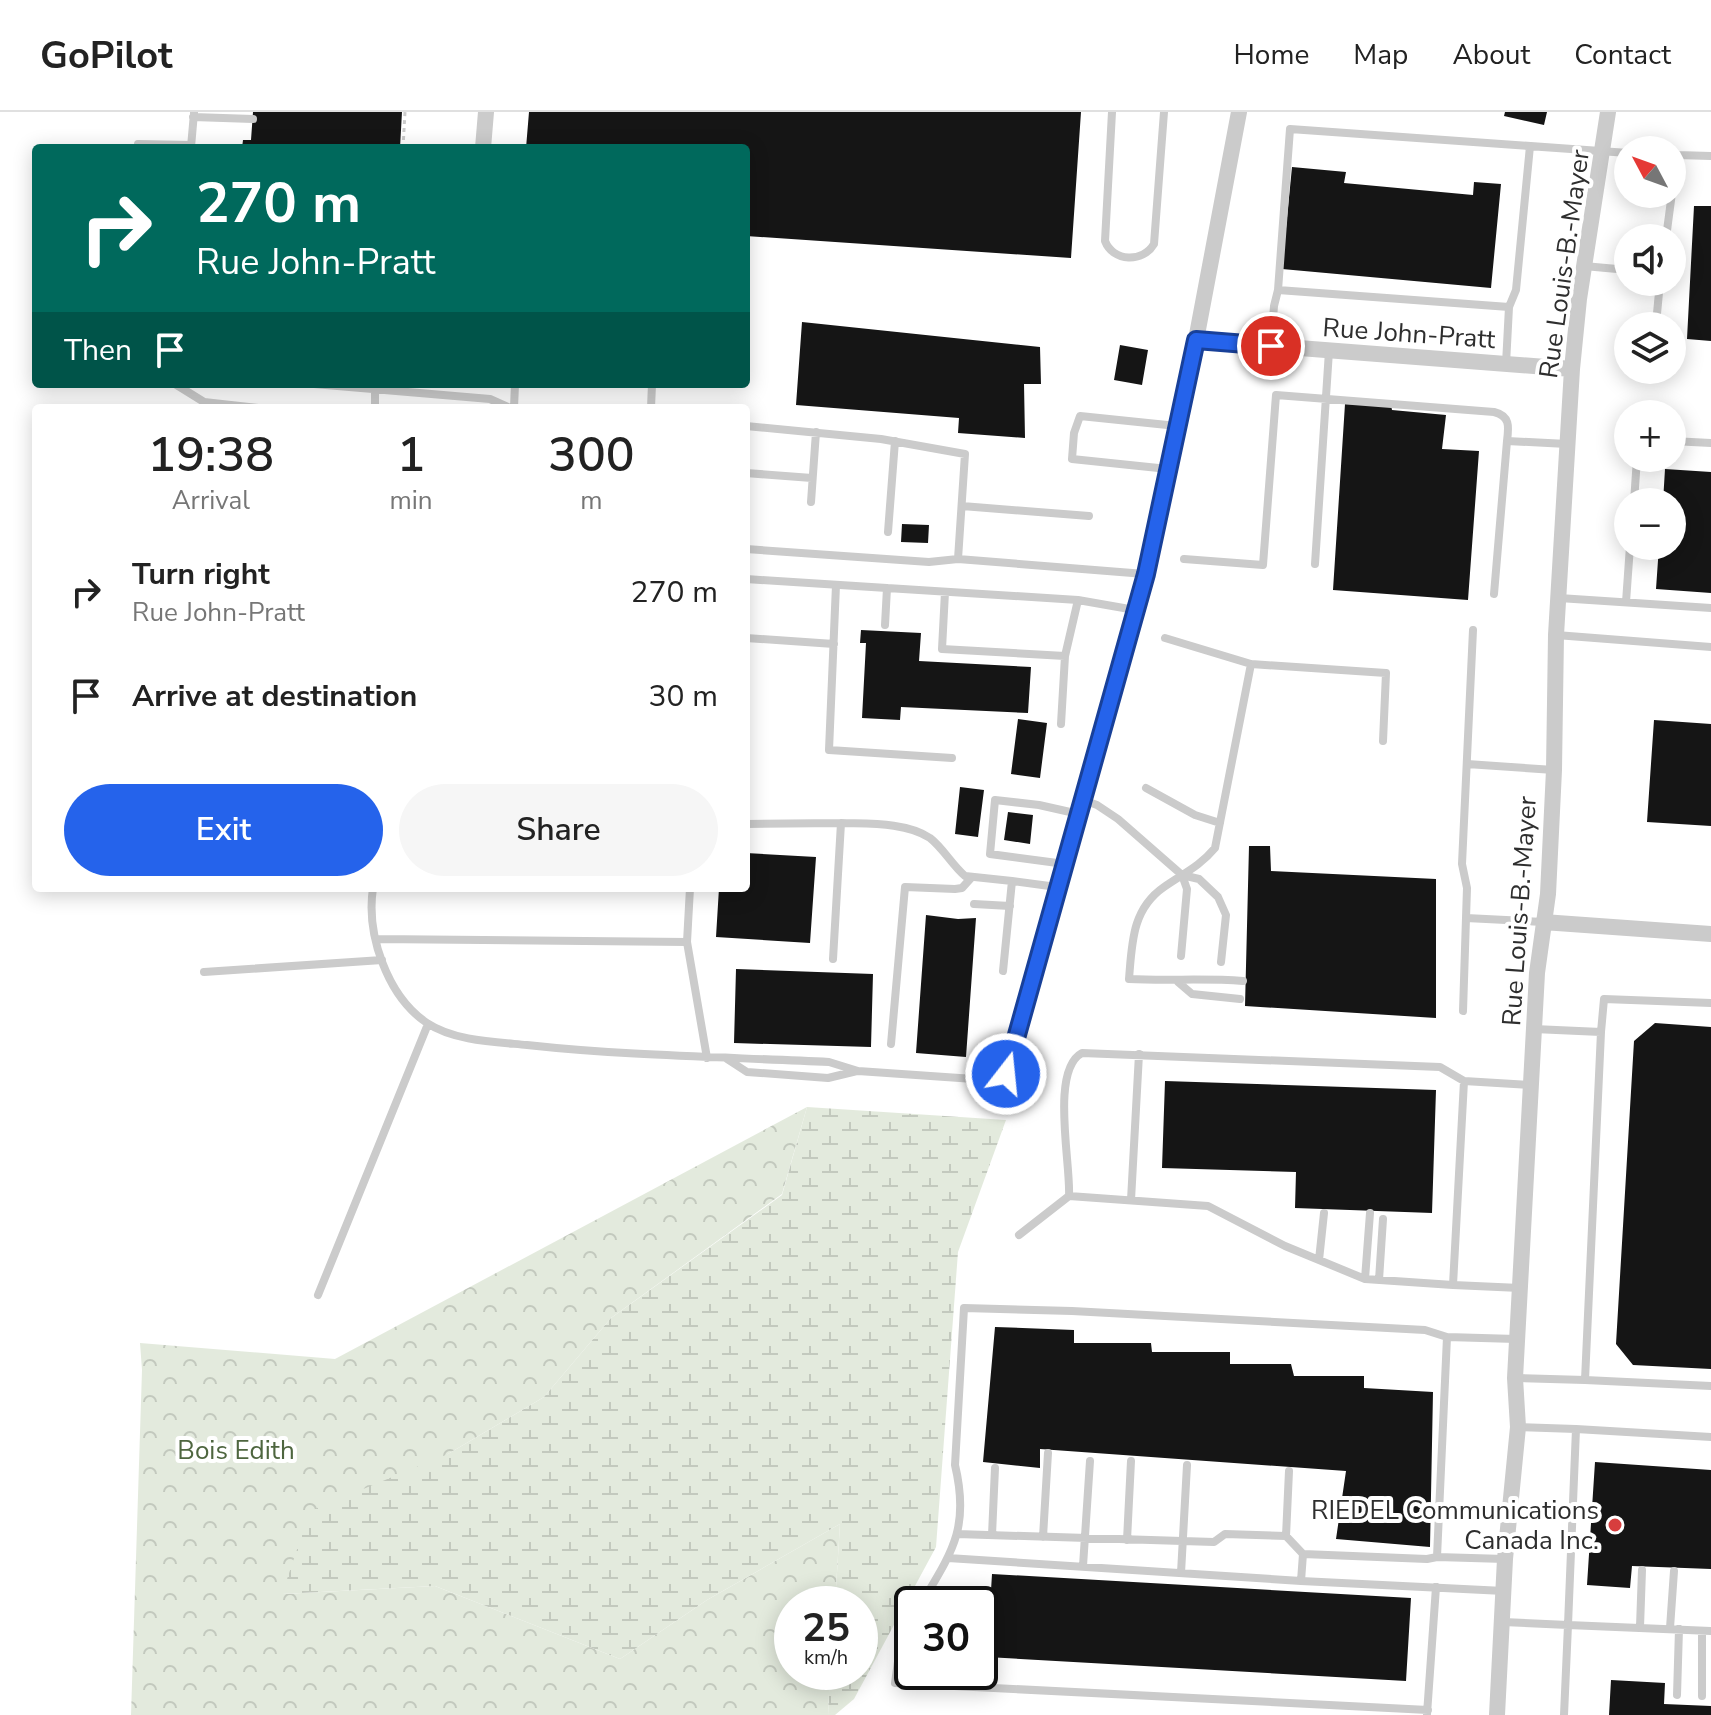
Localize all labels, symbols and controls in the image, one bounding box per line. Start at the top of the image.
text: GoPilot [40,30,173,81]
text: Home [1234,36,1309,74]
text: Map [1353,36,1408,74]
text: About [1452,36,1530,74]
text: Contact [1574,36,1671,74]
north arrow [1614,136,1686,208]
map controls [1614,136,1686,560]
street label: Rue Louis-B.-Mayer [1531,147,1598,381]
text: 270 m [196,165,361,242]
icon: right [64,176,168,280]
button: sound [1614,224,1686,296]
text: Rue John-Pratt [196,238,435,287]
street label: Rue John-Pratt [1321,310,1497,357]
pin [1237,312,1305,380]
button: layers [1614,312,1686,384]
icon: arrive [1249,324,1293,368]
icon: arrive [148,328,192,372]
text: Then [64,330,132,371]
button: + [1614,400,1686,472]
text: 19:38 [147,422,274,488]
text: 1 [397,422,425,488]
text: 300 [548,422,635,488]
text: Arrival [172,483,250,518]
text: min [390,483,433,518]
text: m [580,483,602,518]
button: − [1614,488,1686,560]
text: Turn right [132,554,270,595]
icon: right [64,570,108,614]
text: 270 m [631,572,718,613]
text: Rue John-Pratt [132,595,305,630]
icon: arrive [64,674,108,718]
text: Arrive at destination [132,676,417,717]
text: 30 m [649,676,718,717]
button: Exit [64,784,383,876]
button: Share [399,784,718,876]
street label: Rue Louis-B.-Mayer [1494,794,1545,1027]
position arrow [964,1032,1048,1116]
park label: Bois Edith [177,1433,295,1468]
place label: RIEDEL Communications Canada Inc. [1311,1493,1599,1558]
marker: RIEDEL Communications Canada Inc. [1606,1516,1624,1534]
speed limit sign: 30 [894,1586,998,1690]
text: 25 [802,1601,850,1655]
text: km/h [804,1644,848,1671]

